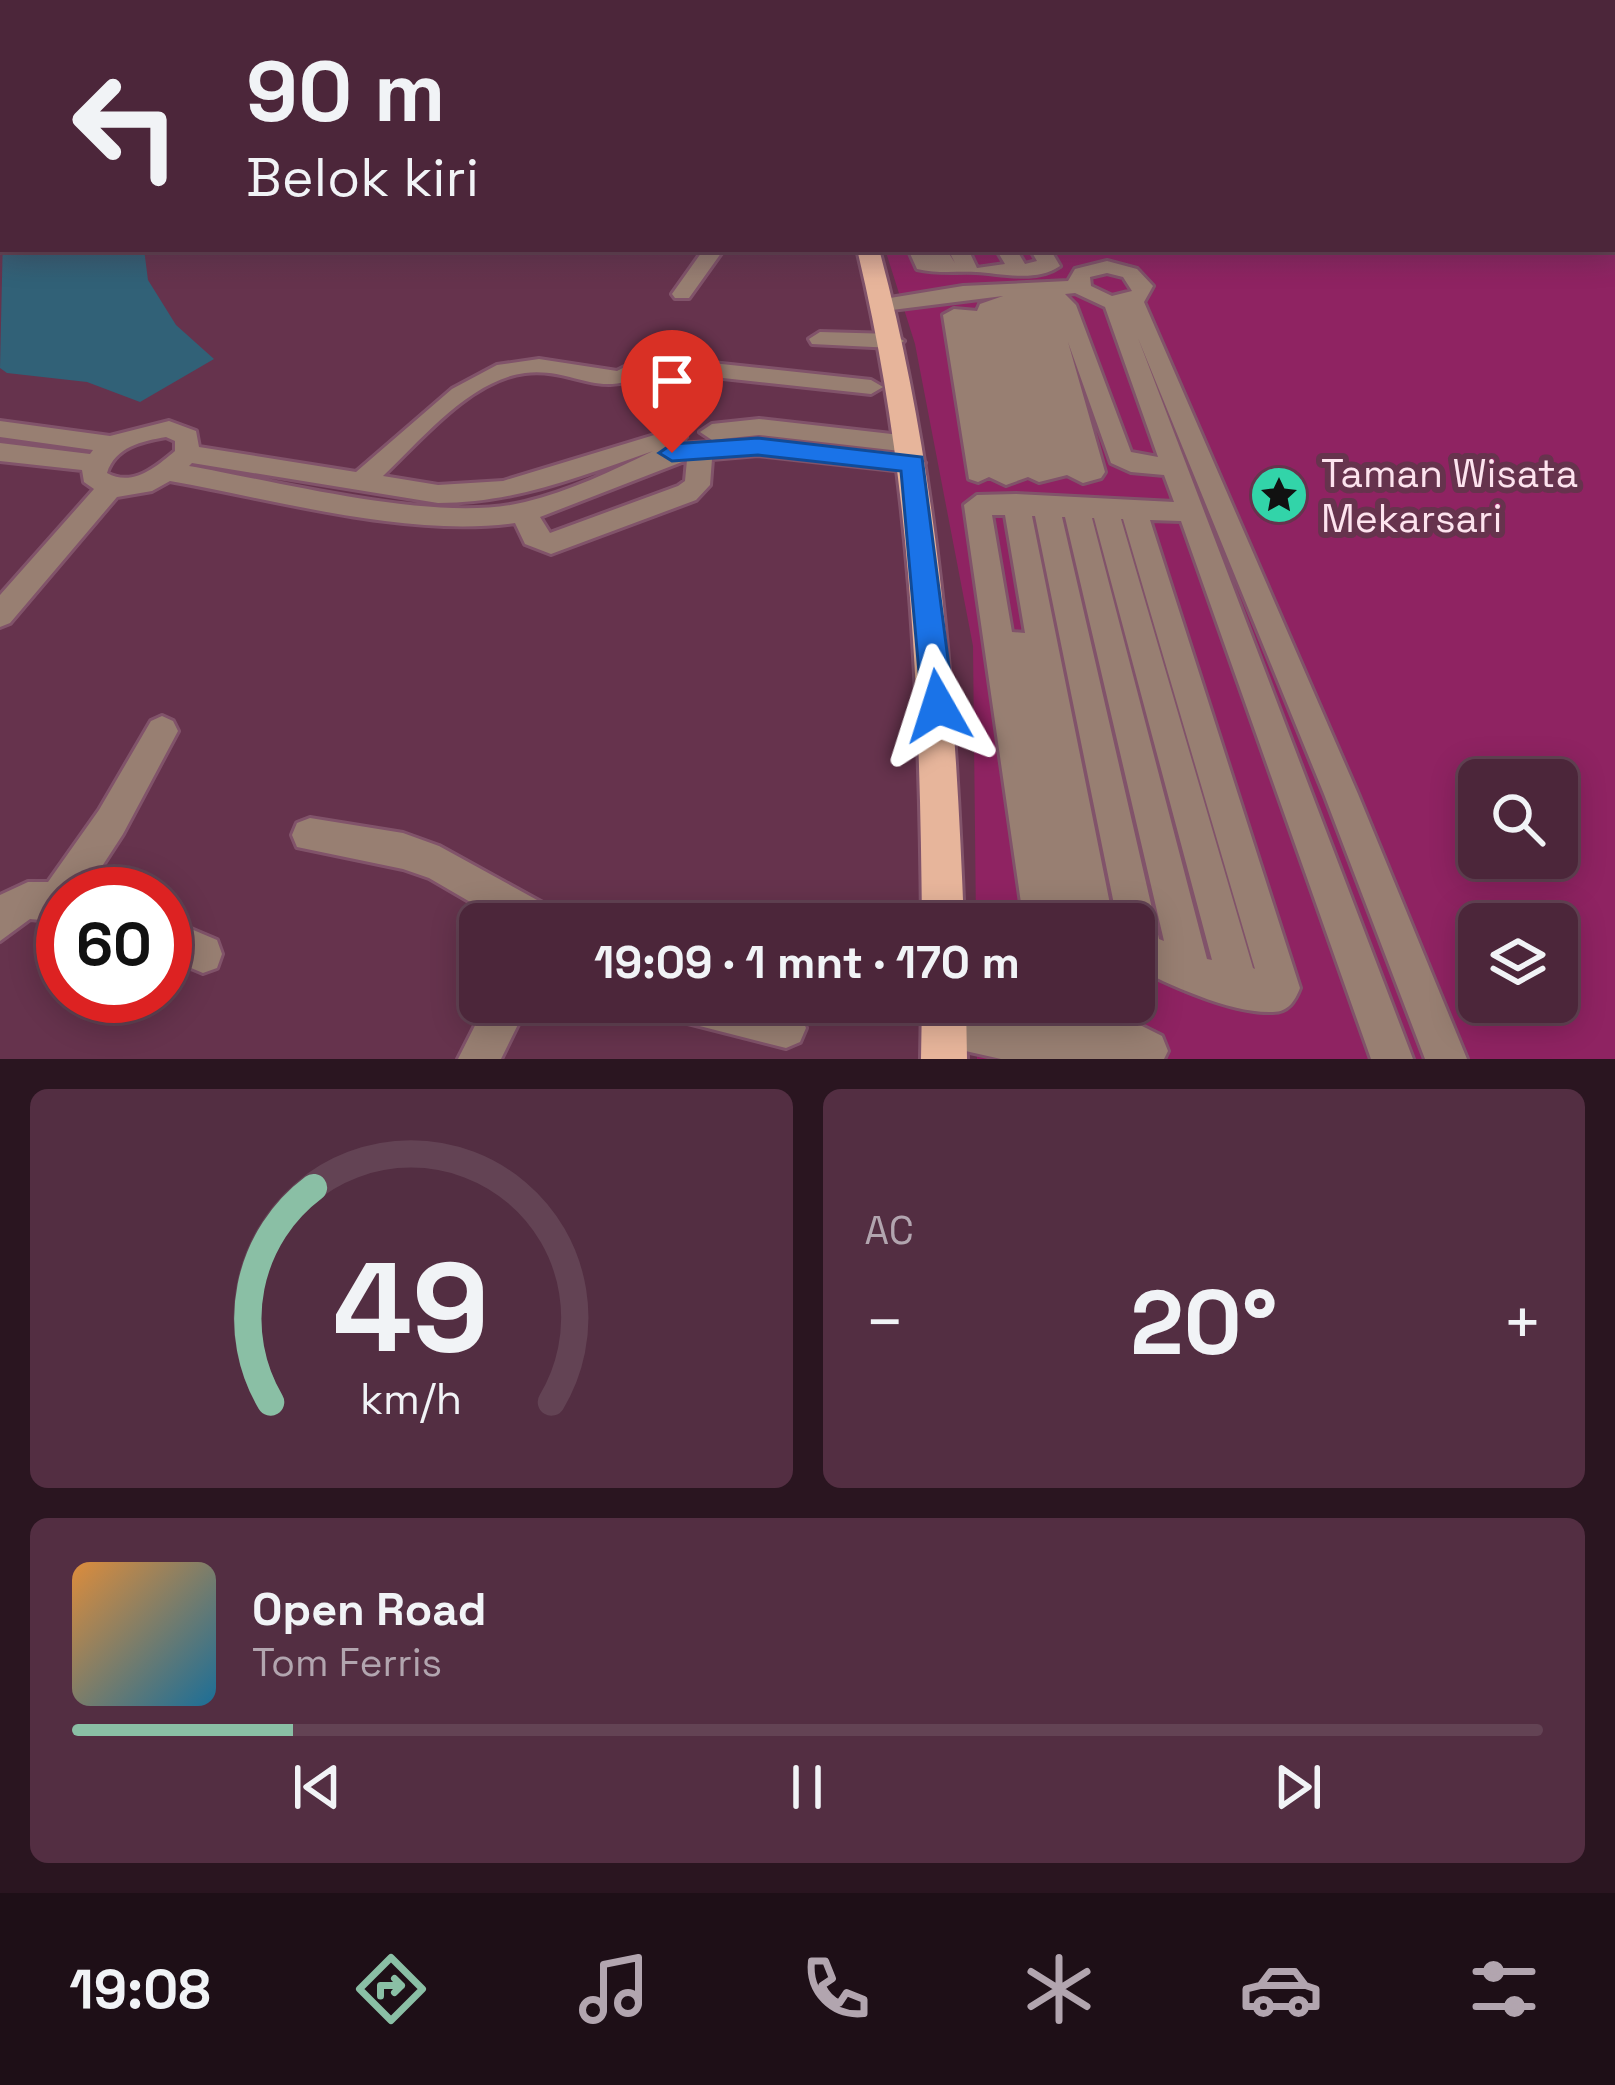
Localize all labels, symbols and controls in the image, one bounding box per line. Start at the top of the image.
text: 90 m [246,38,445,146]
icon: left [48,48,204,204]
text: Belok kiri [246,143,479,212]
pin [621,330,723,453]
icon: arrive [639,348,705,414]
place label: Taman Wisata Mekarsari [1321,449,1578,543]
place icon: Taman Wisata Mekarsari [1248,464,1310,526]
position arrow [875,643,1001,769]
map controls [1458,759,1578,1023]
button: search [1458,759,1578,879]
speed limit sign: 60 [36,867,192,1023]
button: layers [1458,903,1578,1023]
text: 19:09 · 1 mnt · 170 m [594,934,1020,991]
text: AC [865,1206,914,1255]
text: 49 [333,1228,489,1387]
text: 20° [1130,1265,1277,1380]
text: − [865,1280,905,1364]
text: + [1502,1280,1543,1364]
text: km/h [360,1371,462,1426]
text: Open Road [252,1581,487,1638]
text: Tom Ferris [252,1638,442,1687]
icon: previous [284,1754,350,1820]
icon: pause [774,1754,840,1820]
icon: next [1265,1754,1331,1820]
icon: directions [349,1947,433,2031]
icon: music [572,1947,656,2031]
icon: phone [794,1947,878,2031]
icon: climate [1017,1947,1101,2031]
icon: car [1239,1947,1323,2031]
icon: filters [1462,1947,1546,2031]
text: 19:08 [69,1955,211,2024]

